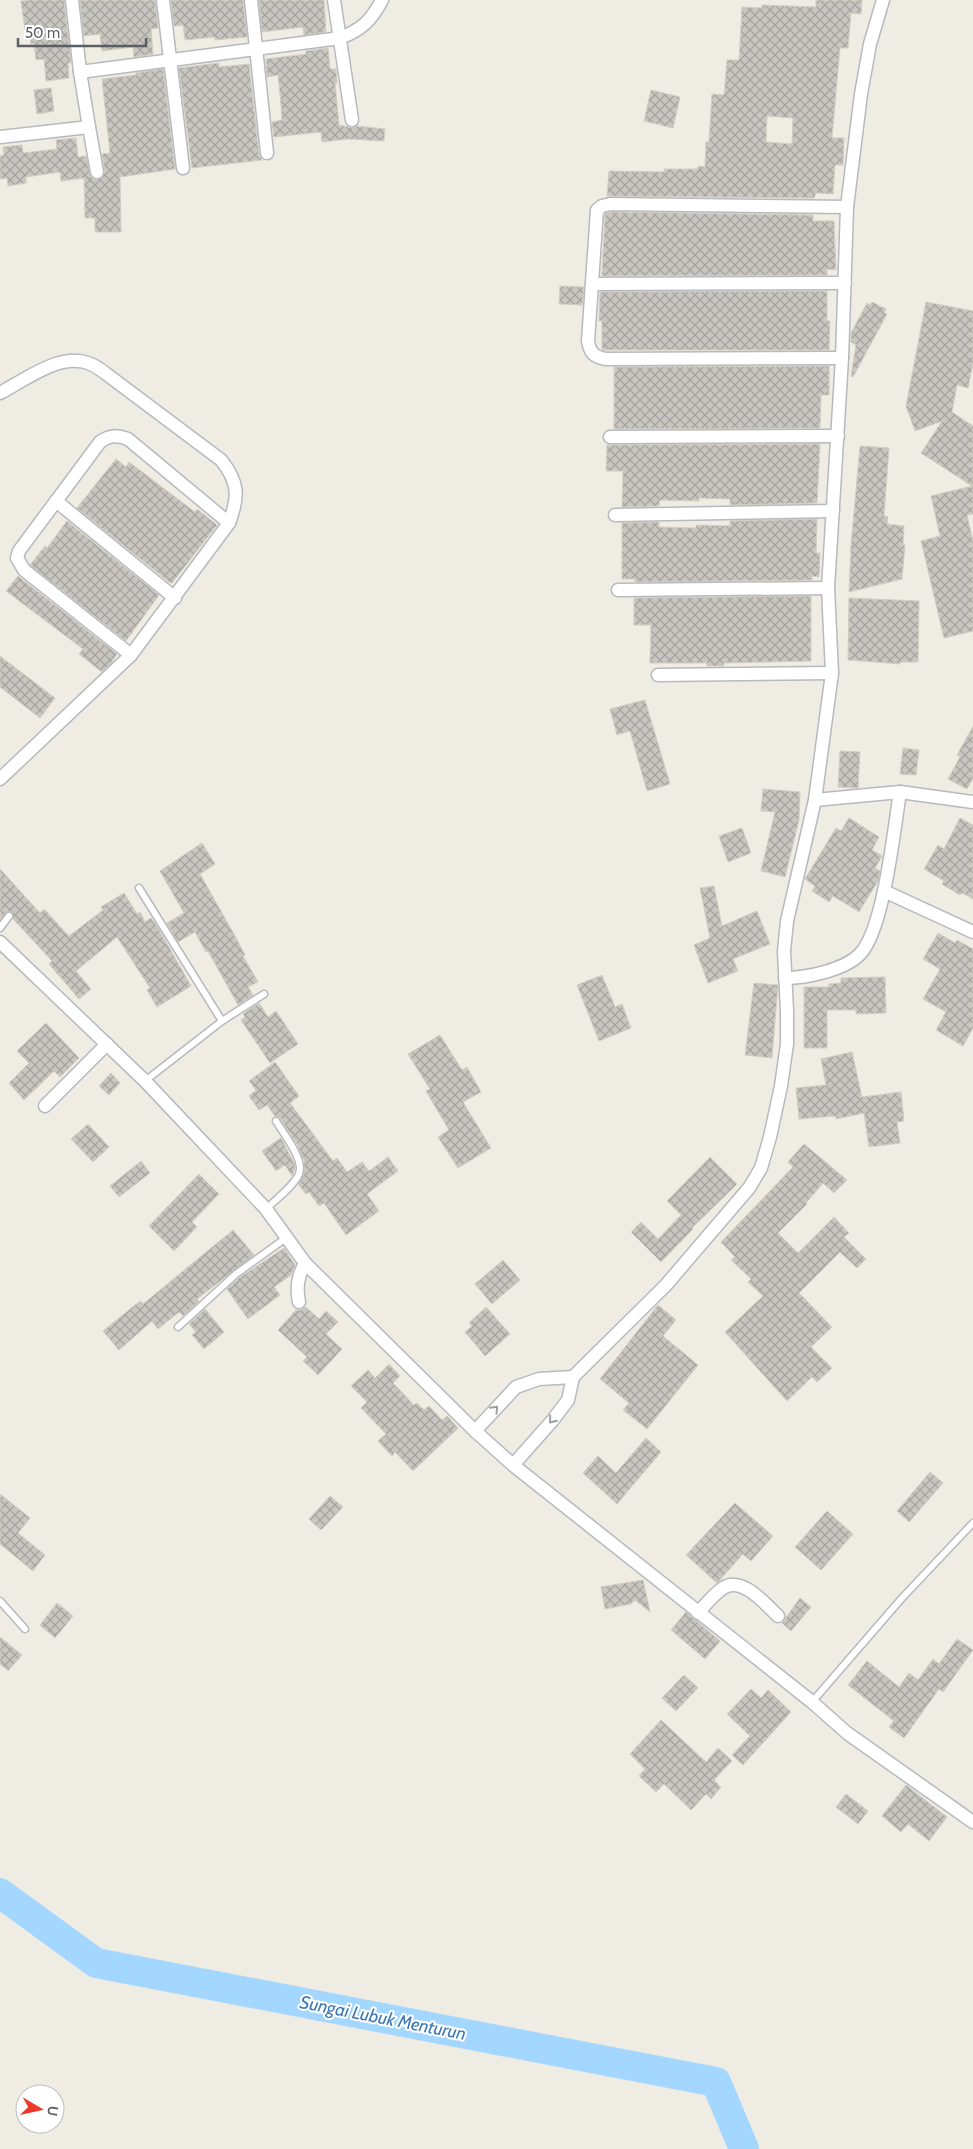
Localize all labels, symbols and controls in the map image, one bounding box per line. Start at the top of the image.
scale bar [18,15,145,47]
text: 50 m [25,24,60,42]
one-way arrow [489,1406,498,1415]
one-way arrow [550,1414,558,1423]
water label: Sungai Lubuk Menturun [298,1991,468,2045]
north arrow [15,2084,65,2134]
text: U [43,2105,63,2117]

